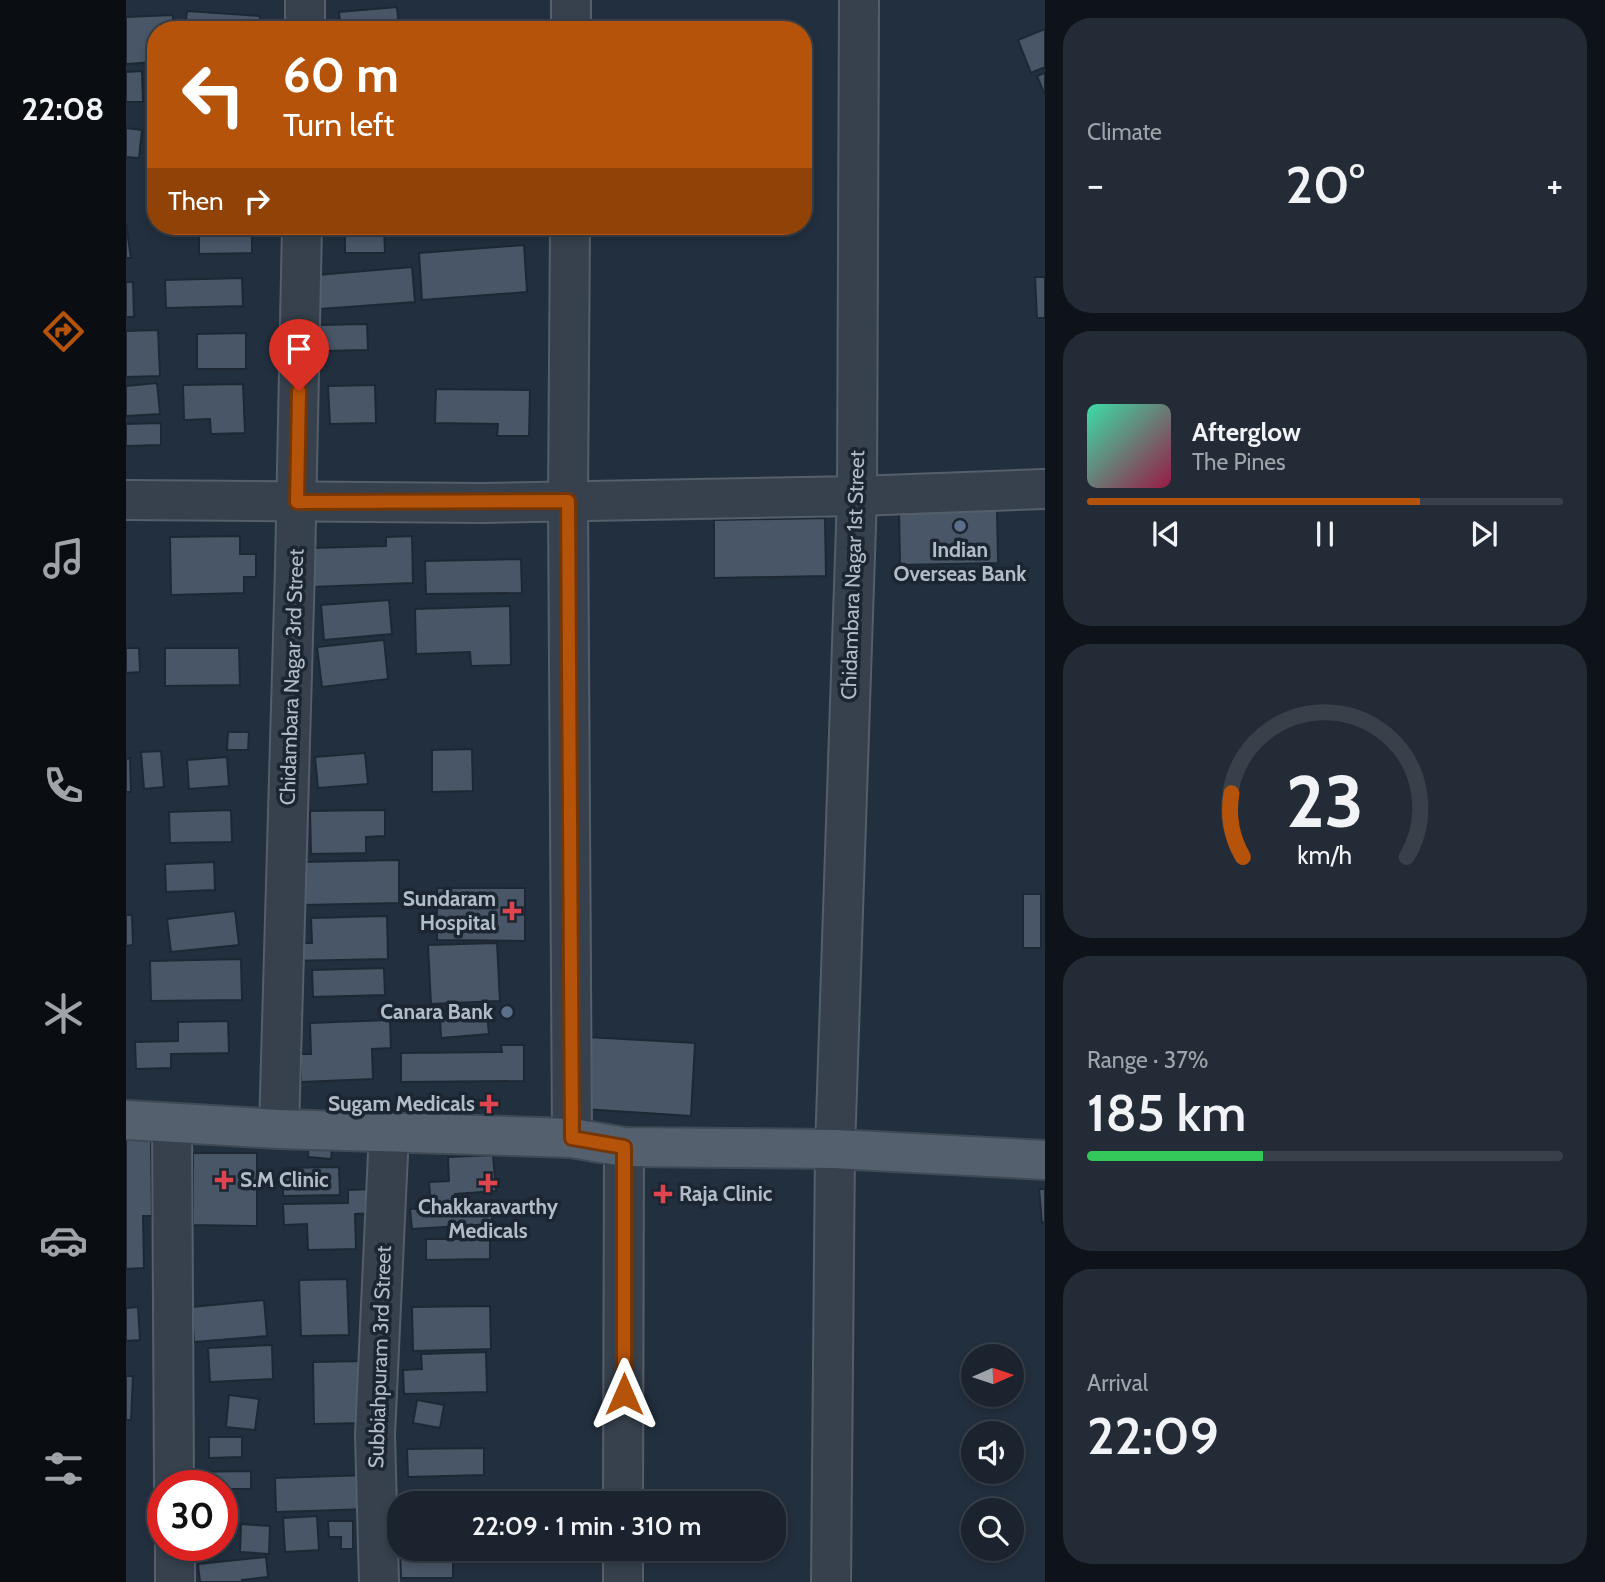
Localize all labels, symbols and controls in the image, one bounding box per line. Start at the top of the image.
text: 60 m [283,45,399,104]
icon: left [168,49,259,140]
text: 22:08 [22,89,104,128]
text: Turn left [283,105,394,144]
text: Climate [1087,118,1162,146]
text: 20° [1285,153,1365,216]
text: − [1087,161,1104,208]
text: + [1546,161,1563,208]
icon: right [238,182,276,220]
text: Then [168,185,224,217]
icon: directions [39,307,88,356]
pin [269,319,329,391]
icon: arrive [280,330,318,368]
text: Afterglow [1192,416,1301,448]
text: The Pines [1192,448,1286,476]
street label: Chidambara Nagar 1st Street [836,450,869,700]
icon: previous [1147,515,1185,553]
icon: pause [1306,515,1344,553]
icon: next [1465,515,1503,553]
marker: Indian Overseas Bank [952,518,968,534]
icon: music [39,534,88,583]
place label: Indian Overseas Bank [893,537,1027,586]
street label: Chidambara Nagar 3rd Street [275,548,308,806]
text: 23 [1286,757,1364,845]
icon: phone [39,761,88,810]
text: km/h [1298,840,1352,870]
place label: Sundaram Hospital [403,886,496,935]
marker: Sundaram Hospital [502,901,522,921]
icon: climate [39,989,88,1038]
place label: Canara Bank [380,999,494,1024]
marker: Canara Bank [499,1004,515,1020]
text: Range · 37% [1087,1046,1208,1074]
text: 185 km [1087,1081,1246,1144]
place label: Sugam Medicals [328,1091,475,1116]
marker: Sugam Medicals [481,1096,497,1112]
place label: S.M Clinic [240,1167,329,1192]
marker: S.M Clinic [214,1170,234,1190]
marker: Chakkaravarthy Medicals [480,1175,496,1191]
place label: Raja Clinic [679,1181,773,1206]
marker: Raja Clinic [653,1184,673,1204]
place label: Chakkaravarthy Medicals [418,1194,559,1243]
icon: car [39,1216,88,1265]
street label: Subbiahpuram 3rd Street [363,1245,396,1469]
north arrow [961,1344,1024,1407]
map controls [961,1344,1024,1561]
position arrow [587,1357,661,1431]
text: Arrival [1087,1369,1148,1397]
text: 22:09 [1087,1404,1219,1467]
button: sound [961,1421,1024,1484]
icon: filters [39,1444,88,1493]
speed limit sign: 30 [147,1470,238,1561]
button: search [961,1498,1024,1561]
text: 22:09 · 1 min · 310 m [472,1510,701,1542]

